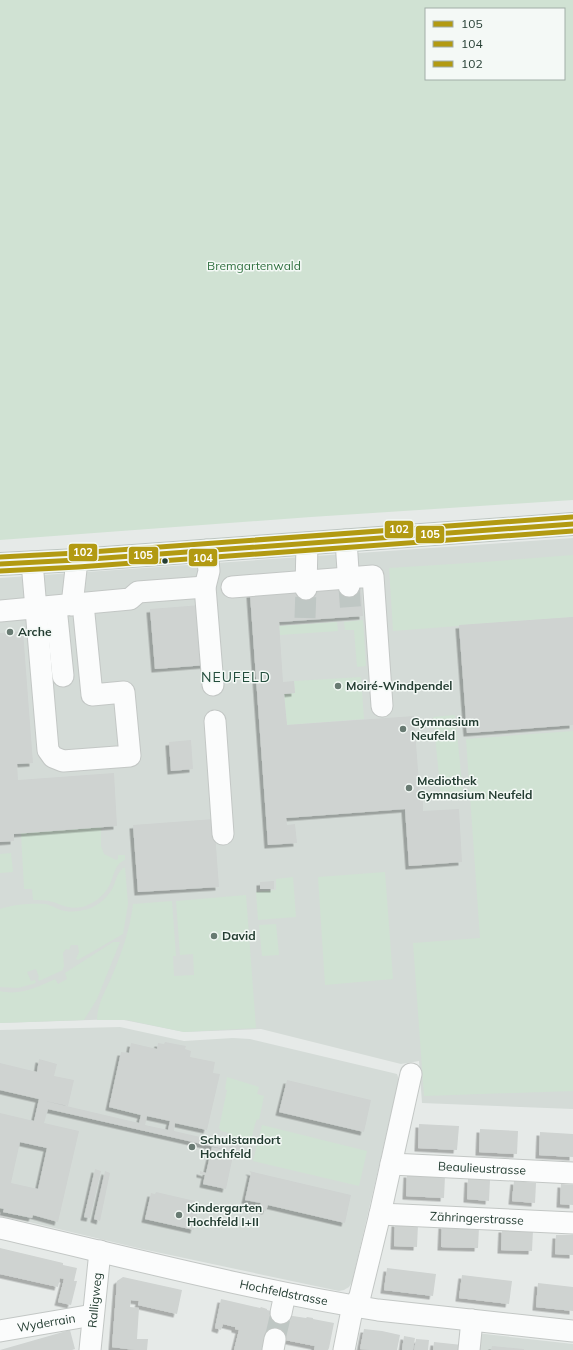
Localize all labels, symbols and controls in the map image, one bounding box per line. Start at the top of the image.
legend [425,8,565,80]
text: 105 [461,16,483,31]
text: 104 [461,36,483,51]
text: 102 [461,56,483,71]
park label: Bremgartenwald [207,258,301,273]
line badge: 102 [384,520,414,539]
text: 102 [389,522,409,536]
line badge: 105 [415,525,445,544]
text: 105 [420,527,440,541]
line badge: 102 [68,543,98,562]
text: 102 [73,545,93,559]
line badge: 105 [128,546,159,565]
text: 105 [133,548,153,562]
line badge: 104 [188,548,218,567]
text: 104 [193,551,213,565]
unlabelled marker [160,556,170,566]
place label: Arche [18,624,52,639]
marker: Arche [5,627,15,637]
district label: NEUFELD [201,668,271,686]
place label: Moiré-Windpendel [346,678,452,693]
marker: Moiré-Windpendel [333,681,343,691]
place label: Gymnasium Neufeld [411,714,479,743]
marker: Gymnasium Neufeld [398,724,408,734]
place label: Mediothek Gymnasium Neufeld [417,773,532,802]
marker: Mediothek Gymnasium Neufeld [404,783,414,793]
place label: David [222,928,256,943]
marker: David [209,931,219,941]
place label: Schulstandort Hochfeld [200,1132,281,1161]
marker: Schulstandort Hochfeld [187,1142,197,1152]
street label: Beaulieustrasse [438,1158,526,1178]
place label: Kindergarten Hochfeld I+II [187,1200,262,1229]
street label: Zähringerstrasse [430,1208,524,1228]
marker: Kindergarten Hochfeld I+II [174,1210,184,1220]
street label: Ralligweg [84,1272,105,1329]
street label: Hochfeldstrasse [238,1276,329,1308]
street label: Wyderrain [16,1310,76,1335]

